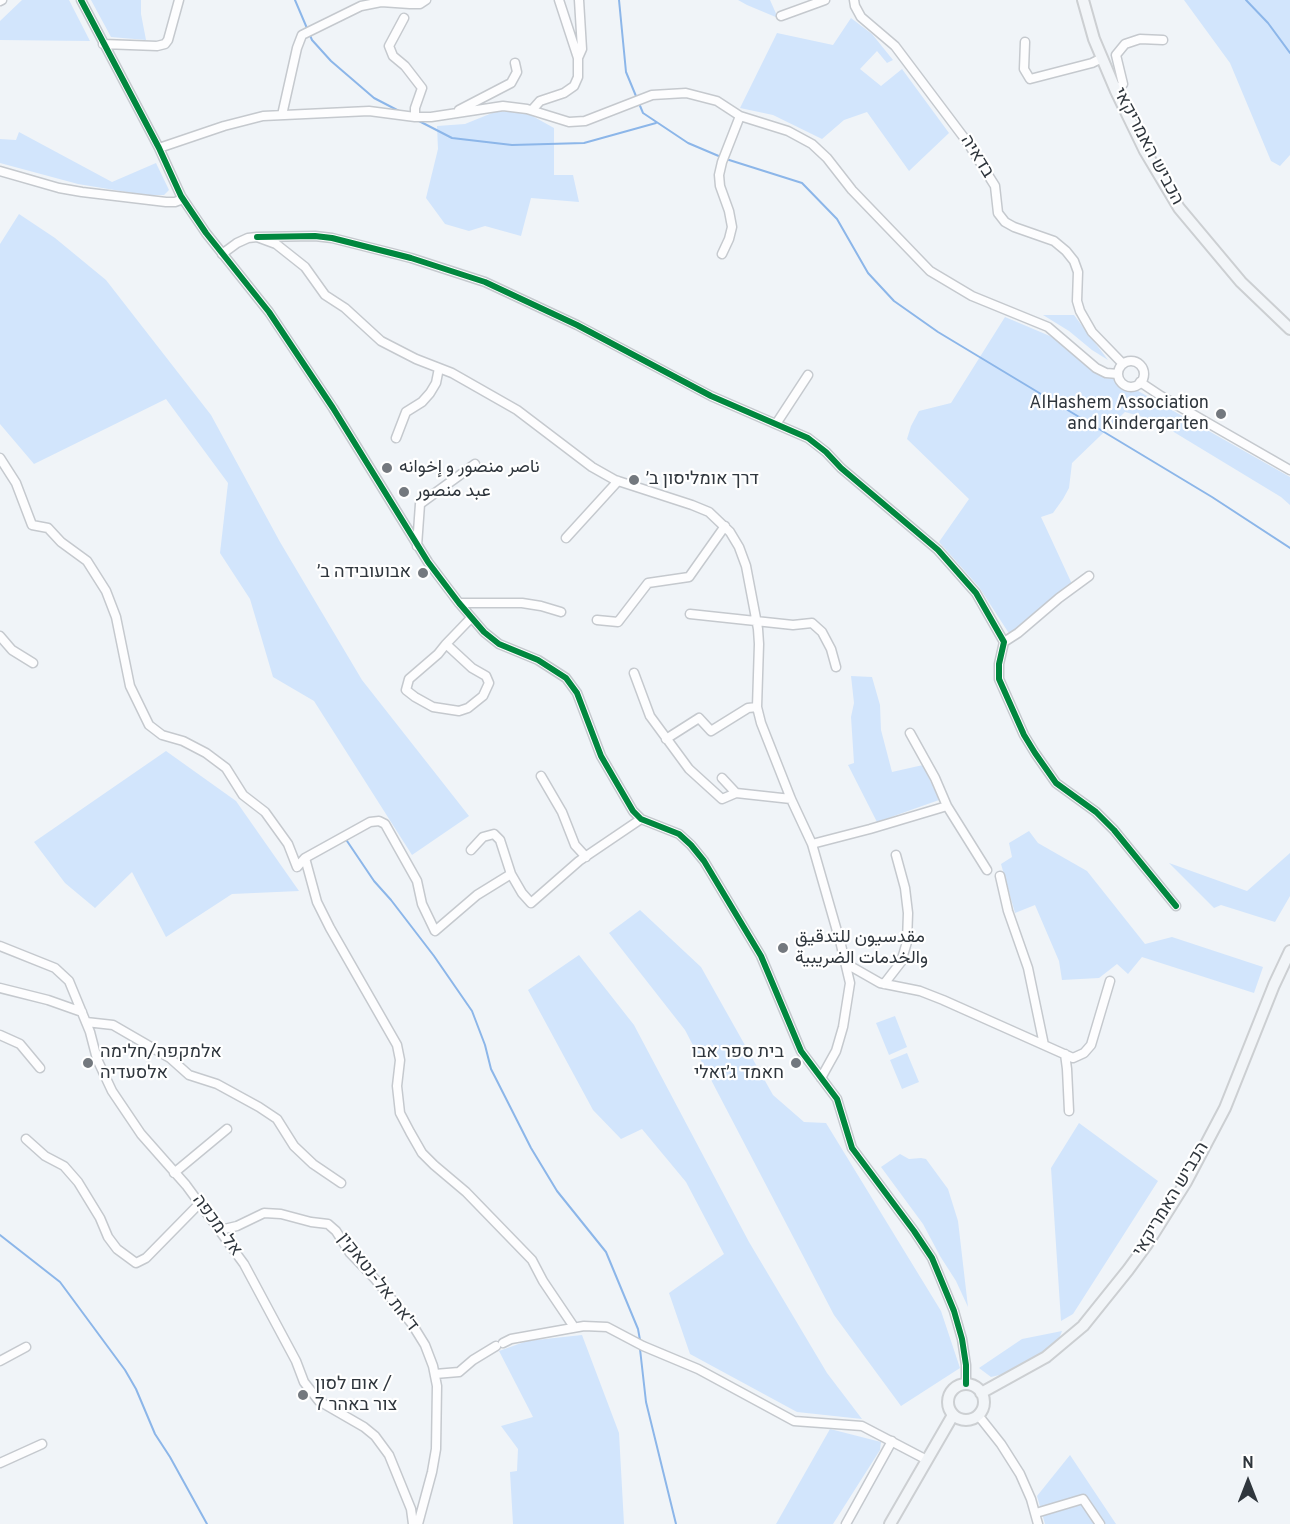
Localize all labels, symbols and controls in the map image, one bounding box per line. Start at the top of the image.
street label: הכביש האמריקאי [1107,85,1187,209]
street label: בדאיה [955,132,997,182]
place label: AlHashem Association and Kindergarten [1029,393,1209,436]
marker: AlHashem Association and Kindergarten [1214,407,1228,421]
place label: ناصر منصور و إخوانه [399,457,540,479]
marker: ناصر منصور و إخوانه [380,461,394,475]
place label: דרך אומליסון ב׳ [646,469,759,491]
marker: דרך אומליסון ב׳ [627,473,641,487]
place label: عبد منصور [416,481,491,503]
marker: عبد منصور [397,485,411,499]
place label: אבועובידה ב׳ [317,562,411,584]
marker: אבועובידה ב׳ [416,566,430,580]
place label: مقدسيون للتدقيق والخدمات الضريبية [795,927,928,970]
marker: مقدسيون للتدقيق والخدمات الضريبية [776,941,790,955]
place label: אלמקפה/חלימה אלסעדיה [100,1042,222,1084]
place label: בית ספר אבו חאמד ג׳זאלי [691,1042,784,1084]
marker: אלמקפה/חלימה אלסעדיה [81,1056,95,1070]
marker: בית ספר אבו חאמד ג׳זאלי [789,1056,803,1070]
street label: הכביש האמריקאי [1129,1139,1215,1261]
street label: אל-מכפה [186,1191,246,1261]
street label: ד'את אל-נטאקין [332,1229,422,1337]
place label: אום לסון / צור באהר 7 [315,1374,397,1416]
marker: אום לסון / צור באהר 7 [296,1388,310,1402]
north arrow [1218,1452,1278,1512]
text: N [1242,1454,1254,1474]

